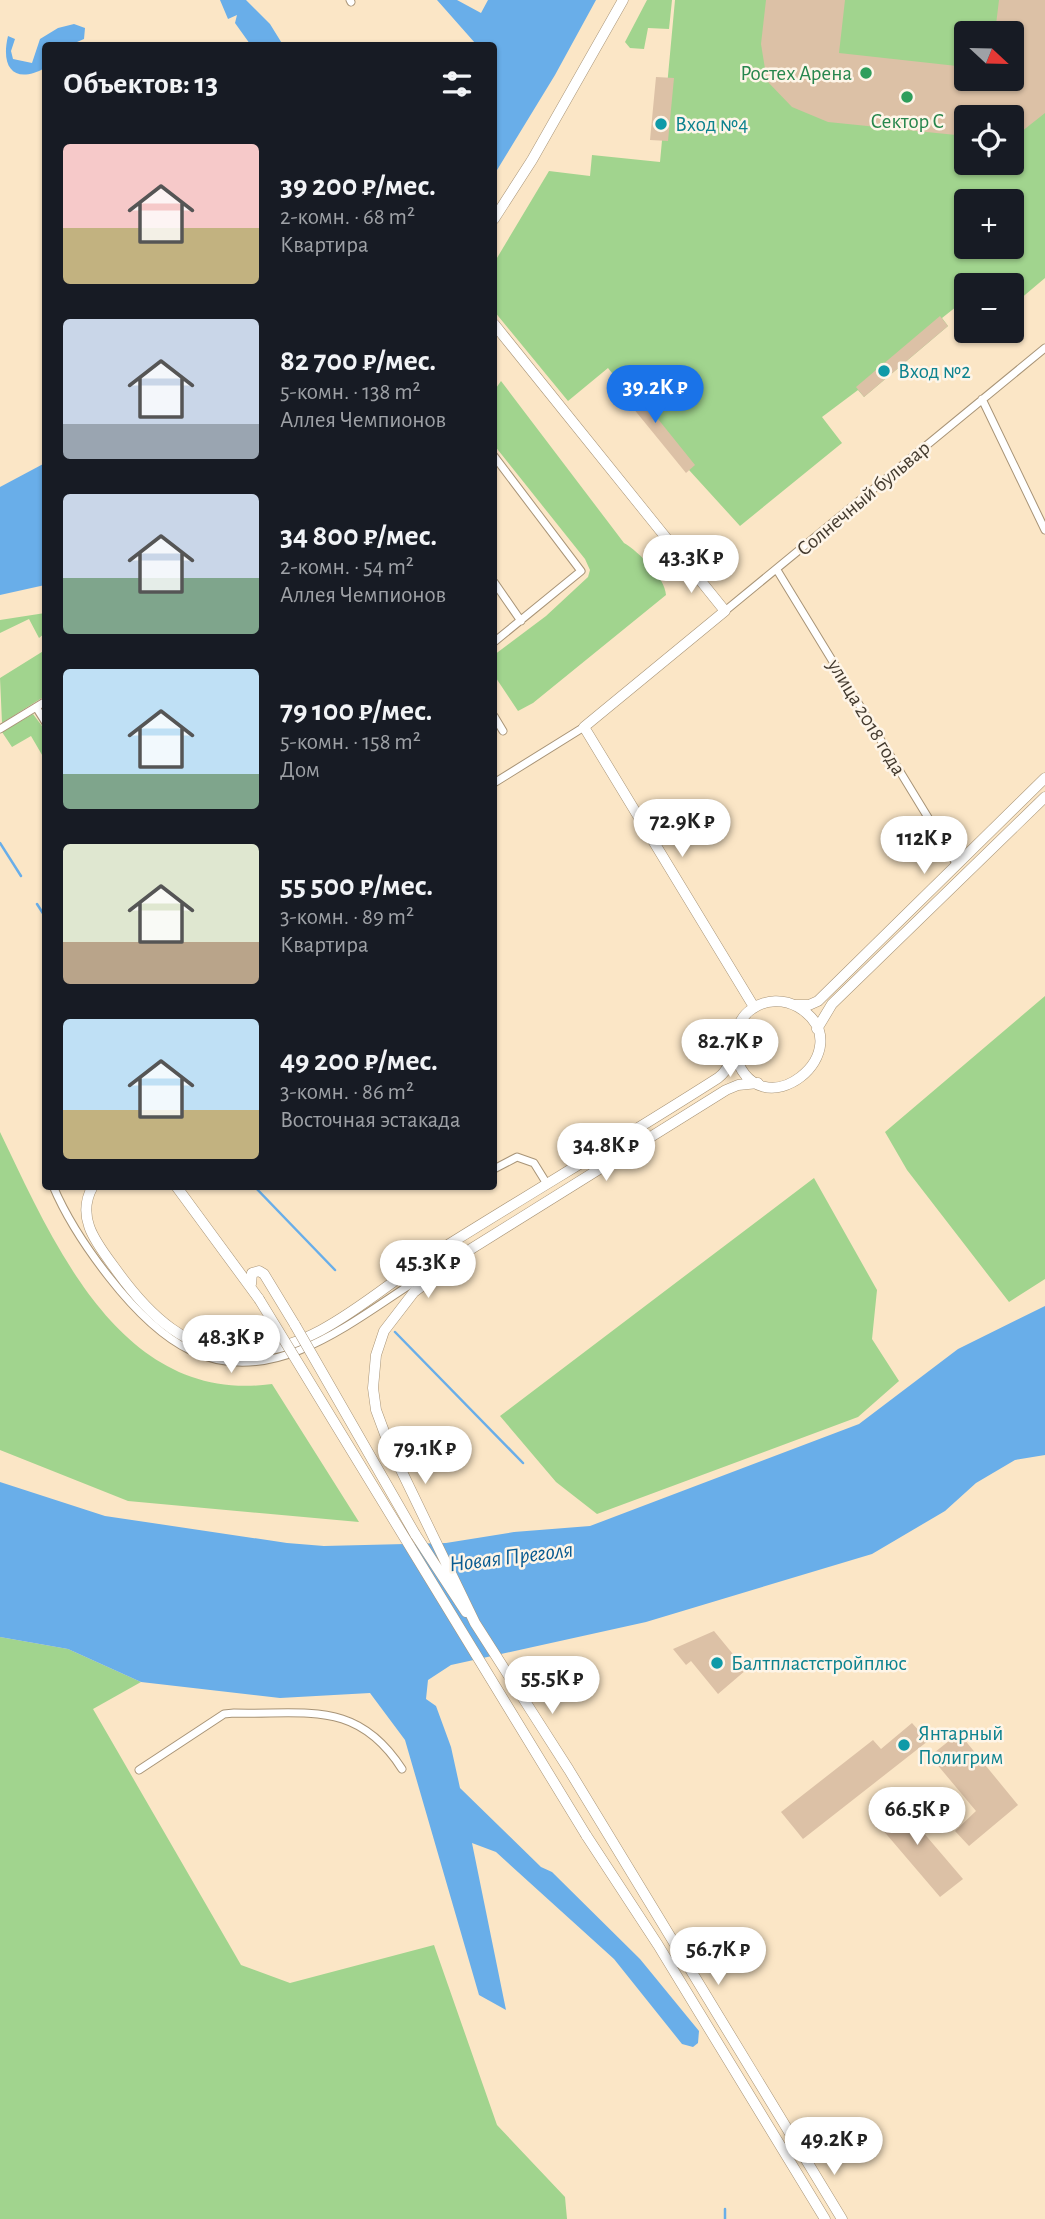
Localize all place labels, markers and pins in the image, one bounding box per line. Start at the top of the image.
place label: Ростех Арена [740,63,852,84]
marker: Ростех Арена [858,65,874,81]
marker: Сектор C [899,89,915,105]
place label: Сектор C [870,111,944,132]
place label: Вход №4 [675,114,748,135]
marker: Вход №4 [653,116,669,132]
place label: Вход №2 [898,361,971,382]
marker: Вход №2 [876,363,892,379]
pin: 39.2K ₽ [590,366,720,425]
pin: 43.3K ₽ [626,536,756,595]
pin: 72.9K ₽ [617,800,747,859]
pin: 112K ₽ [867,816,981,876]
pin: 82.7K ₽ [665,1020,795,1079]
pin: 34.8K ₽ [541,1124,671,1183]
pin: 45.3K ₽ [363,1240,493,1300]
pin: 48.3K ₽ [166,1316,296,1375]
pin: 79.1K ₽ [360,1426,490,1486]
place label: Балтпластстройплюс [731,1653,907,1674]
marker: Балтпластстройплюс [709,1655,725,1671]
pin: 55.5K ₽ [487,1656,617,1716]
place label: Янтарный Полигрим [918,1723,1004,1768]
marker: Янтарный Полигрим [896,1737,912,1753]
pin: 66.5K ₽ [852,1787,982,1847]
pin: 56.7K ₽ [653,1927,783,1987]
pin: 49.2K ₽ [769,2118,899,2177]

